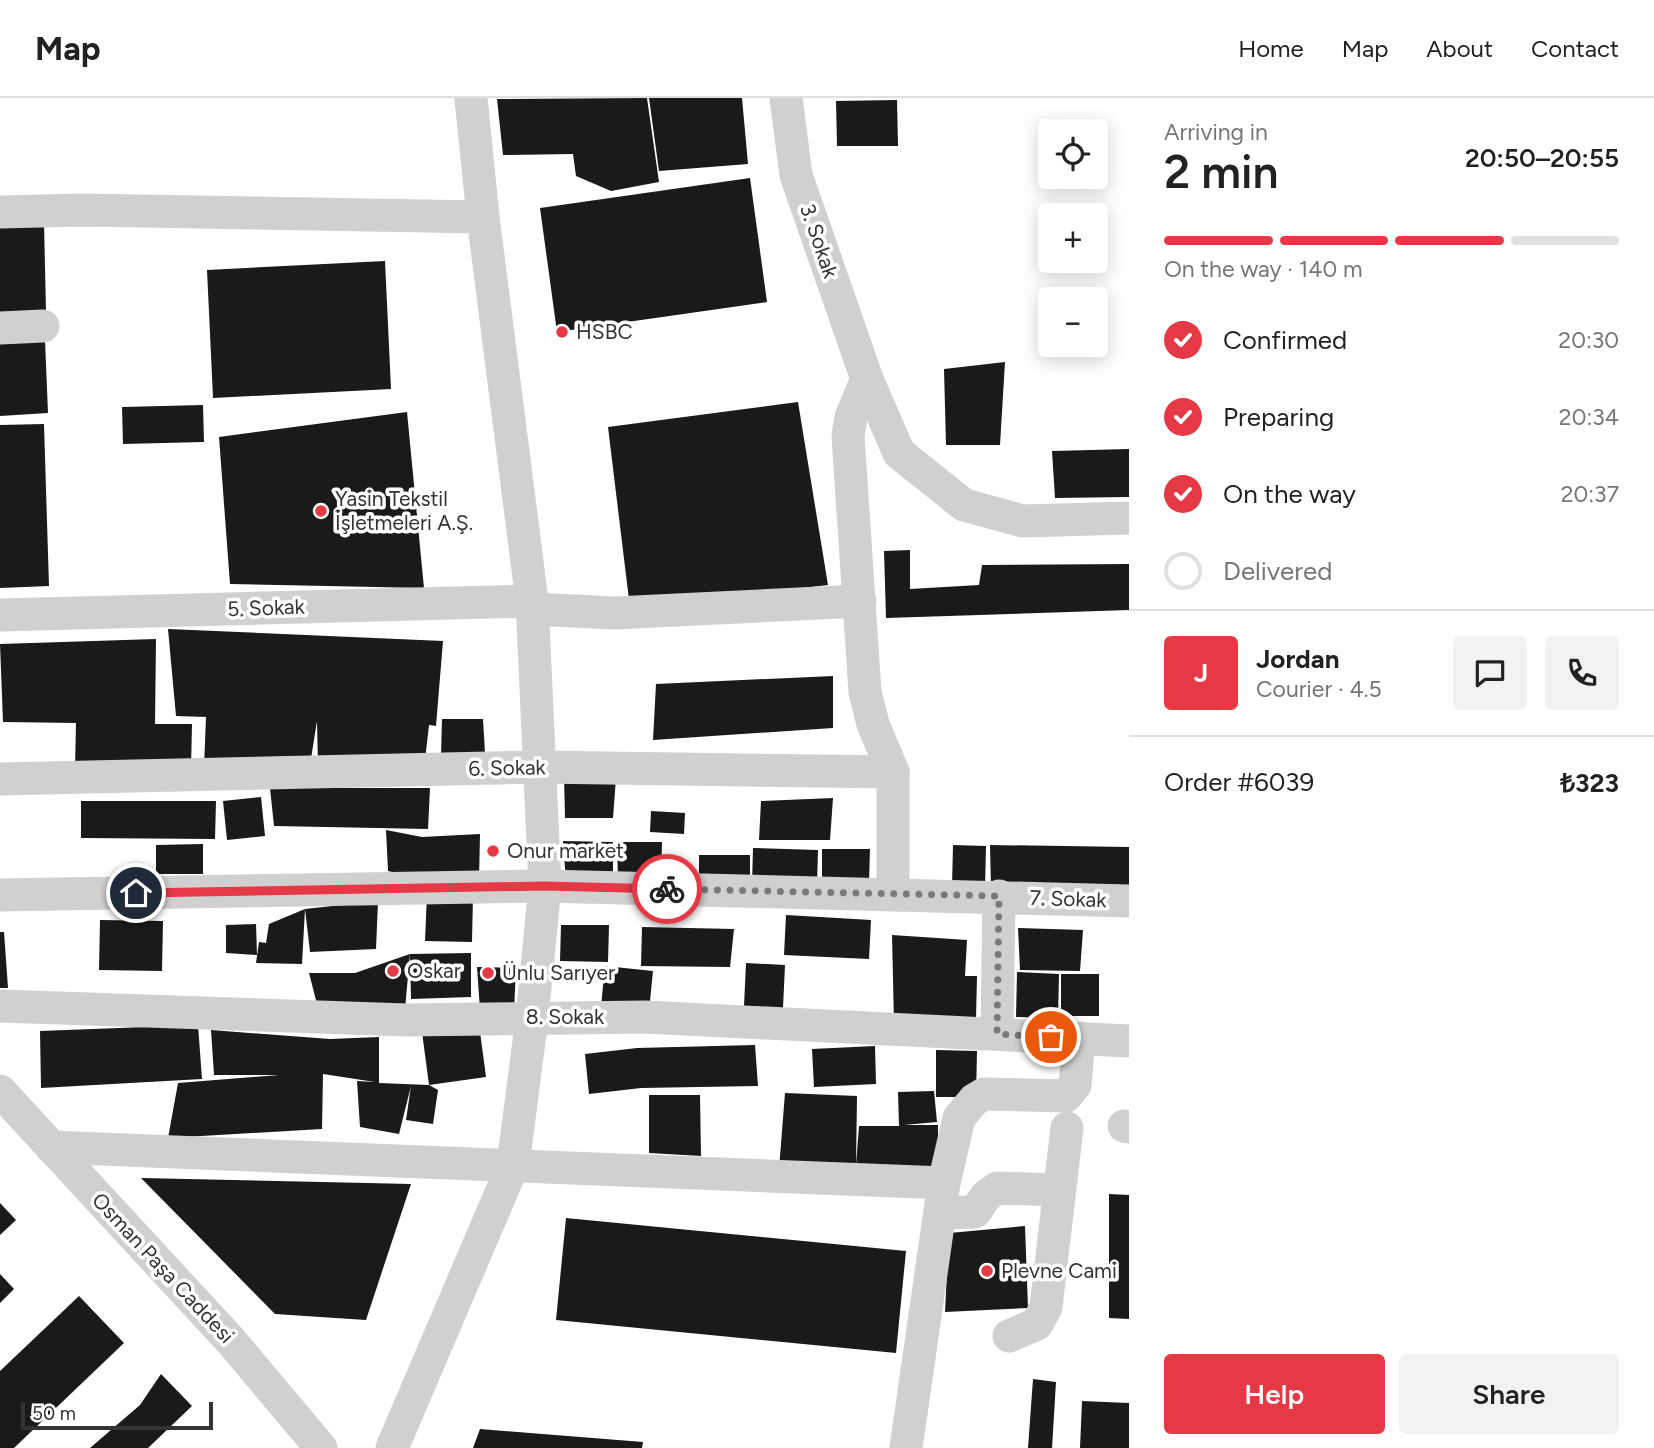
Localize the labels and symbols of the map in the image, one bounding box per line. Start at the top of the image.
street label: 3. Sokak [795,200,844,282]
place label: HSBC [576,319,633,344]
marker: HSBC [554,324,570,340]
place label: Yasin Tekstil İşletmeleri A.Ş. [335,486,473,535]
marker: Yasin Tekstil İşletmeleri A.Ş. [313,503,329,519]
street label: 5. Sokak [227,594,306,621]
street label: 6. Sokak [468,754,547,781]
place label: Onur market [507,838,624,863]
marker: Onur market [485,843,501,859]
courier [632,854,702,924]
pin [106,863,166,923]
street label: 7. Sokak [1029,885,1108,912]
place label: Oskar [407,958,461,983]
place label: Ünlu Sarıyer [502,960,615,985]
marker: Oskar [385,963,401,979]
marker: Ünlu Sarıyer [480,965,496,981]
street label: 8. Sokak [526,1004,605,1029]
pin [1021,1007,1081,1067]
street label: Osman Paşa Caddesi [87,1187,240,1348]
place label: Plevne Cami [1001,1258,1117,1283]
marker: Plevne Cami [979,1263,995,1279]
scale bar [21,1399,214,1431]

